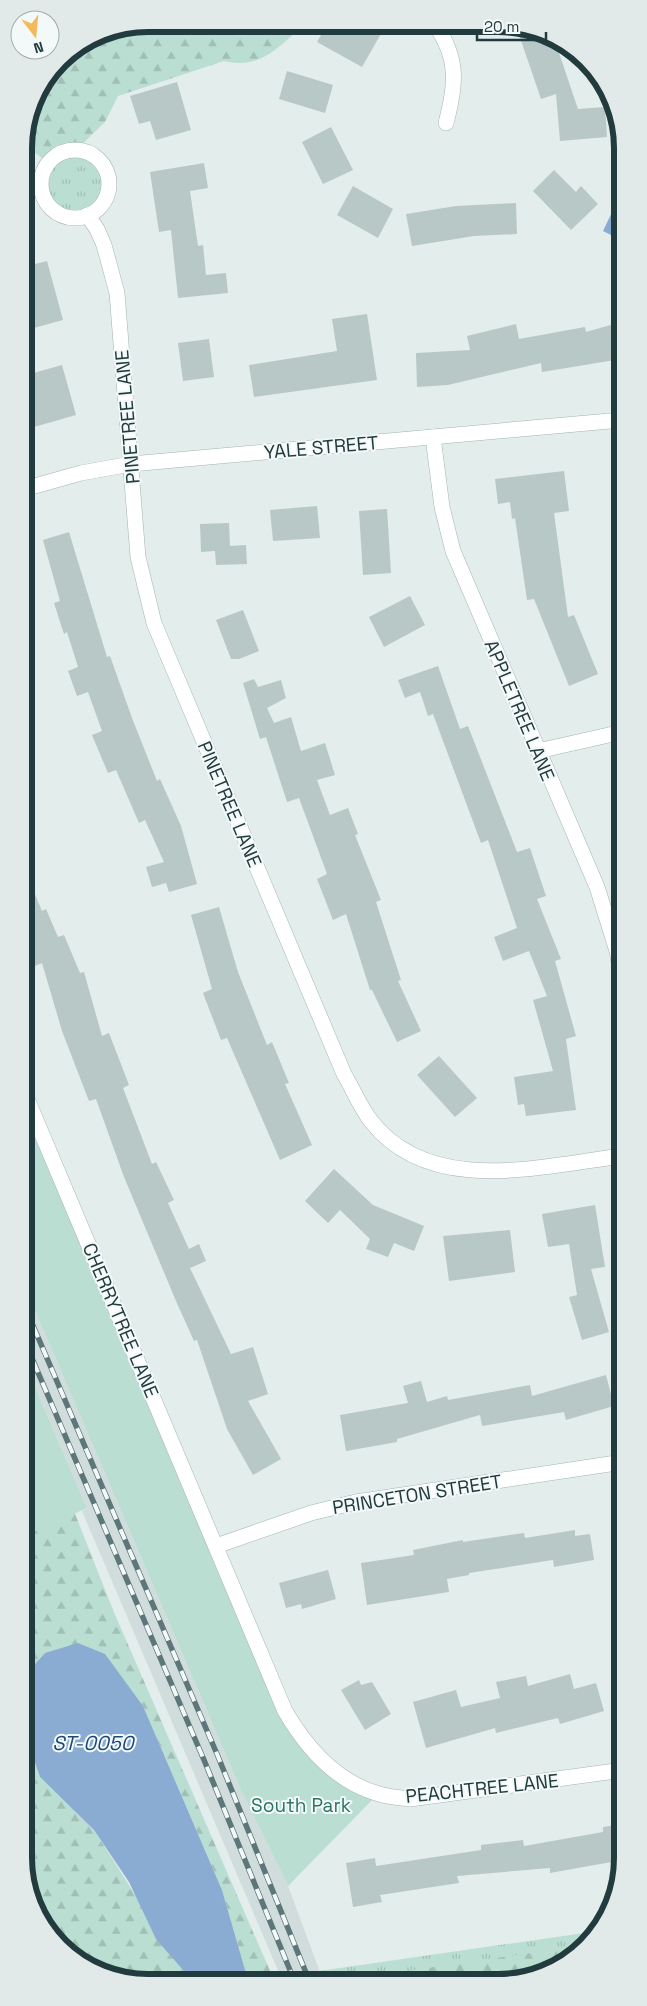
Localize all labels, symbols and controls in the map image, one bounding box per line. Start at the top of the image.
north arrow [10,10,60,60]
scale bar [477,10,546,42]
text: 20 m [484,17,519,36]
text: N [32,38,46,57]
street label: PINETREE LANE [109,349,146,485]
street label: YALE STREET [263,430,379,465]
street label: APPLETREE LANE [479,636,561,785]
street label: PINETREE LANE [192,737,267,871]
street label: CHERRYTREE LANE [77,1239,164,1401]
street label: PRINCETON STREET [331,1469,504,1520]
water label: ST-0050 [52,1730,136,1756]
street label: PEACHTREE LANE [404,1768,560,1809]
park label: South Park [251,1793,351,1818]

